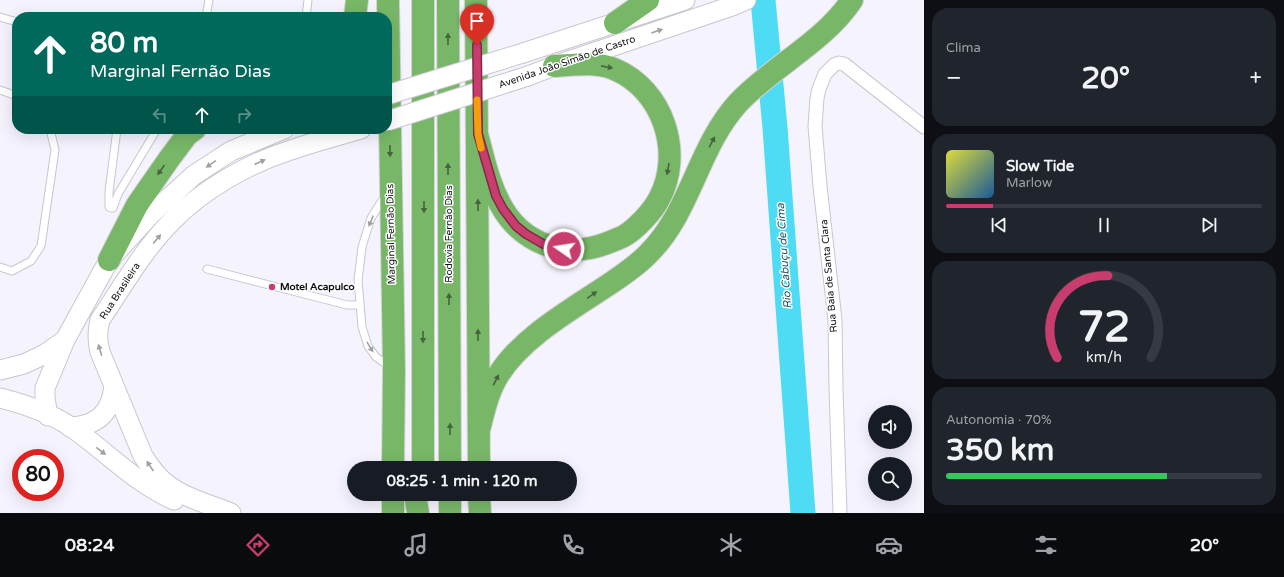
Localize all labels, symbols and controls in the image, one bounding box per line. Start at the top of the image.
pin [460,4,494,45]
icon: arrive [466,10,488,32]
text: 80 m [90,26,158,60]
icon: ahead [24,28,76,80]
one-way arrow [652,28,664,34]
one-way arrow [445,32,451,45]
street label: Avenida João Simão de Castro [497,33,637,91]
text: Clima [946,40,981,56]
text: Marginal Fernão Dias [90,60,271,82]
text: 20° [1081,60,1130,97]
one-way arrow [601,64,613,70]
text: − [946,65,962,91]
text: + [1250,65,1262,91]
icon: left [149,104,171,126]
icon: ahead [191,104,213,126]
icon: right [233,104,255,126]
one-way arrow [709,136,716,147]
one-way arrow [387,145,393,158]
text: Slow Tide [1006,157,1074,175]
one-way arrow [255,159,266,165]
one-way arrow [206,160,217,168]
one-way arrow [445,162,451,175]
one-way arrow [665,162,671,175]
one-way arrow [157,164,165,175]
text: Marlow [1006,175,1052,191]
street label: Marginal Fernão Dias [384,183,398,284]
street label: Rodovia Fernão Dias [443,185,455,283]
one-way arrow [475,198,481,211]
one-way arrow [421,201,427,214]
water label: Rio Cabuçu de Cima [774,202,794,309]
icon: previous [988,214,1010,236]
icon: pause [1093,214,1115,236]
icon: next [1198,214,1220,236]
one-way arrow [367,215,373,227]
street label: Rua Baia de Santa Clara [818,219,840,333]
position arrow [543,228,585,270]
one-way arrow [152,233,161,244]
street label: Rua Brasileira [97,260,143,322]
place label: Motel Acapulco [280,281,355,293]
marker: Motel Acapulco [267,282,277,292]
one-way arrow [446,292,452,305]
one-way arrow [586,292,598,299]
text: 72 [1078,302,1130,352]
one-way arrow [475,328,481,341]
one-way arrow [420,331,426,344]
one-way arrow [366,341,373,353]
one-way arrow [96,344,102,356]
text: km/h [1086,348,1122,365]
one-way arrow [492,375,499,386]
map controls [868,405,912,501]
button: sound [868,405,912,449]
text: Autonomia · 70% [946,412,1052,428]
one-way arrow [446,423,453,435]
text: 350 km [946,432,1054,469]
one-way arrow [95,446,106,455]
speed limit sign: 80 [12,449,64,501]
button: search [868,457,912,501]
one-way arrow [146,461,154,471]
text: 08:25 · 1 min · 120 m [387,472,537,490]
icon: directions [244,531,272,559]
icon: music [402,531,430,559]
icon: phone [559,531,587,559]
icon: climate [717,531,745,559]
icon: car [875,531,903,559]
icon: filters [1032,531,1060,559]
text: 08:24 [65,534,115,556]
text: 20° [1190,534,1219,556]

